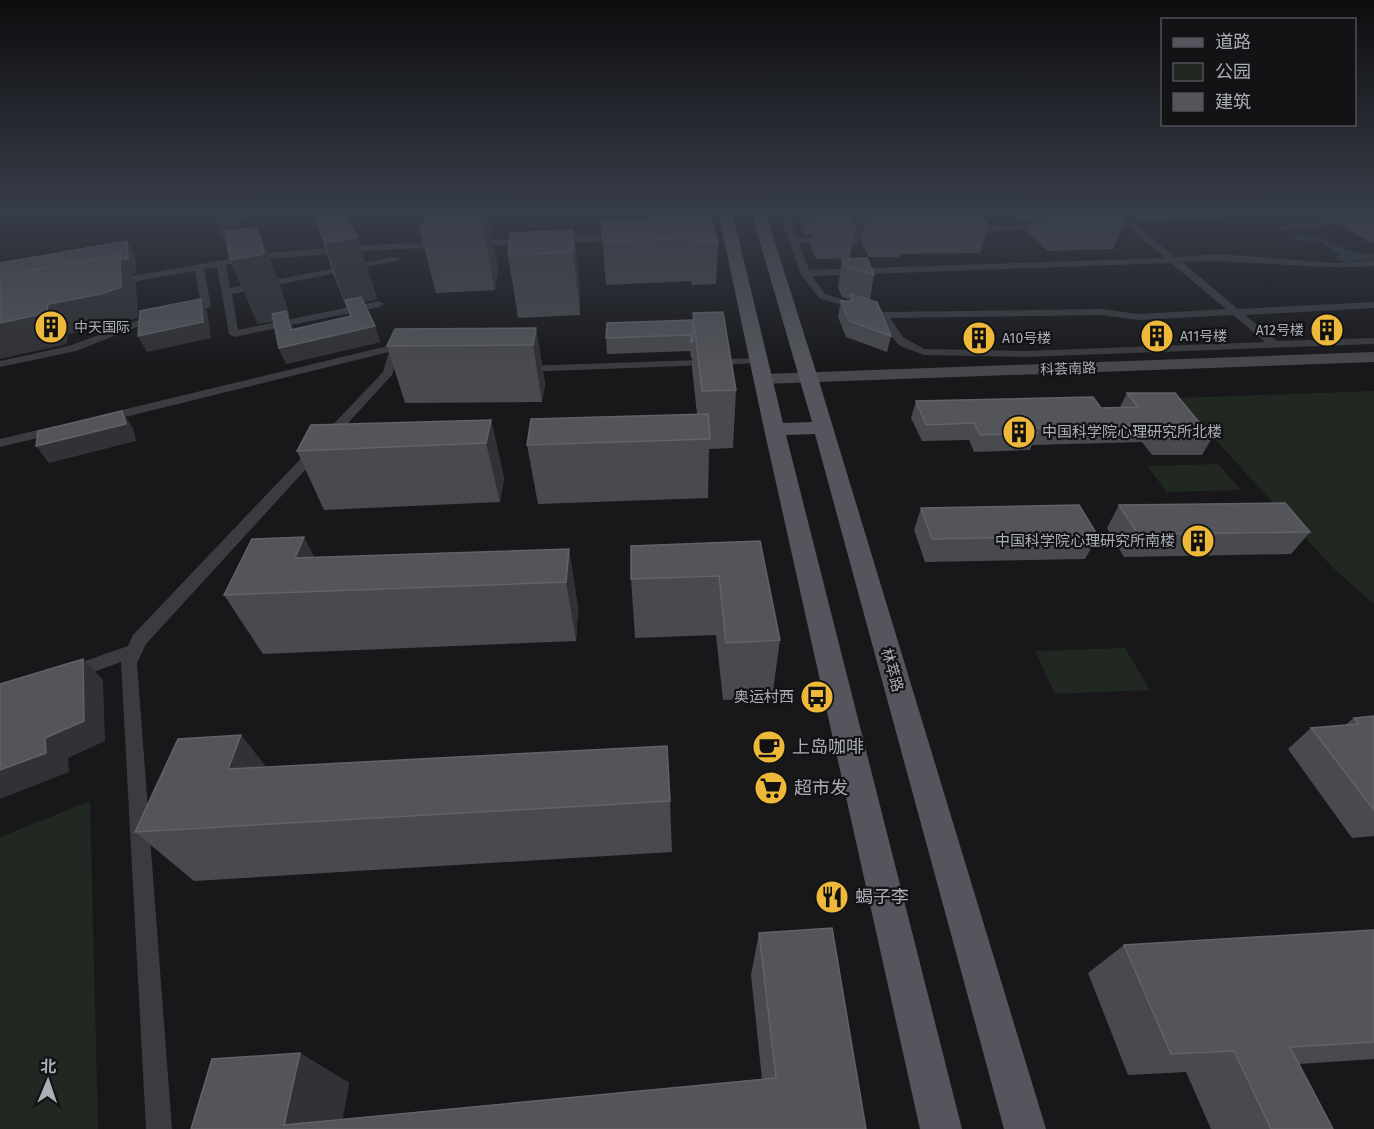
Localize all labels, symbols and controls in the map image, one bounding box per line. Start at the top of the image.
legend [1161,18,1356,126]
text: 道路 [1215,31,1251,53]
text: 公园 [1215,61,1251,83]
text: 建筑 [1215,91,1251,113]
building icon: 中天国际 [33,309,69,345]
building icon: A12号楼 [1309,312,1345,348]
building icon: A11号楼 [1139,318,1175,354]
place label: 中天国际 [74,319,130,336]
building icon: A10号楼 [961,320,997,356]
place label: A12号楼 [1256,322,1304,339]
place label: A11号楼 [1180,328,1227,345]
place label: A10号楼 [1002,330,1051,347]
street label: 科荟南路 [1040,360,1096,378]
building icon: 中国科学院心理研究所北楼 [1001,414,1037,450]
place label: 中国科学院心理研究所北楼 [1042,423,1222,441]
building icon: 中国科学院心理研究所南楼 [1180,523,1216,559]
place label: 中国科学院心理研究所南楼 [995,532,1175,550]
street label: 林萃路 [877,646,907,694]
bus stop icon: 奥运村西 [799,679,835,715]
place label: 奥运村西 [734,688,794,706]
cafe icon: 上岛咖啡 [751,729,787,765]
place label: 上岛咖啡 [792,736,864,758]
supermarket icon: 超市发 [753,770,789,806]
place label: 超市发 [794,777,848,799]
restaurant icon: 蝎子李 [814,879,850,915]
place label: 蝎子李 [855,886,909,908]
north arrow [18,1051,78,1111]
text: 北 [40,1057,57,1076]

